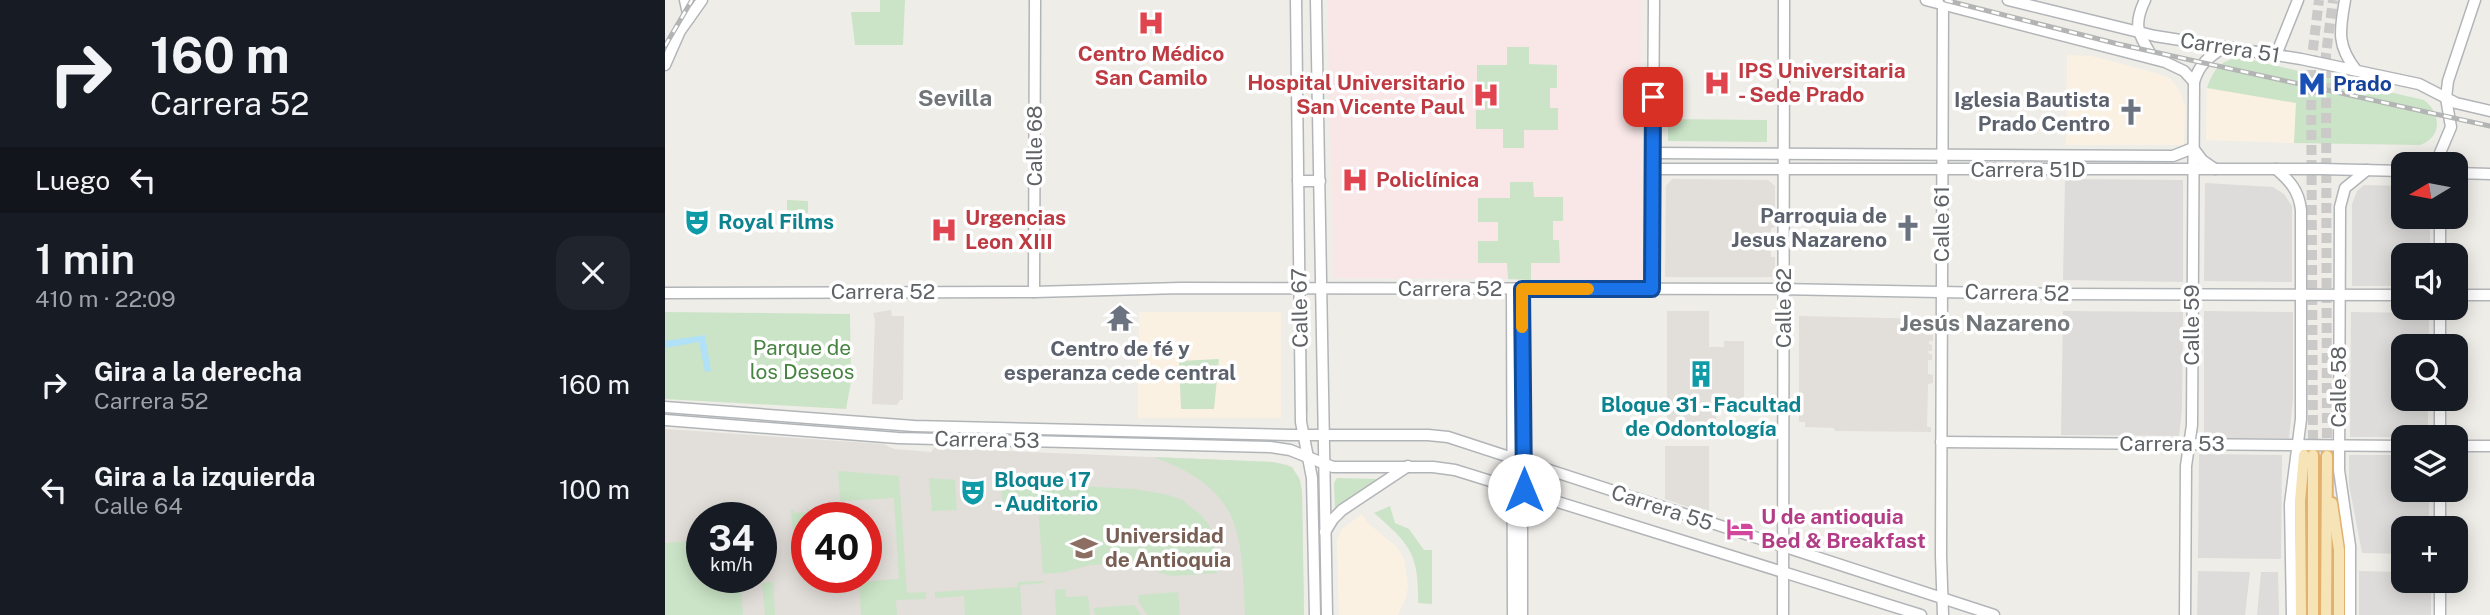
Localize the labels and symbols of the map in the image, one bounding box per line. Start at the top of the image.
hospital icon: Centro Médico San Camilo [1136,8,1166,38]
street label: Carrera 51 [2178,27,2282,68]
place label: Centro Médico San Camilo [1078,41,1224,90]
place label: IPS Universitaria - Sede Prado [1738,58,1906,107]
pin [1623,67,1683,127]
hospital icon: IPS Universitaria - Sede Prado [1702,68,1732,98]
metro station icon: Prado [2297,69,2327,99]
place label: Hospital Universitario San Vicente Paul [1247,70,1465,119]
place label: Prado [2333,71,2392,96]
hospital icon: Hospital Universitario San Vicente Paul [1471,80,1501,110]
district label: Sevilla [918,84,992,111]
place label: Iglesia Bautista Prado Centro [1954,87,2110,136]
church icon: Iglesia Bautista Prado Centro [2116,97,2146,127]
street label: Calle 68 [1022,105,1047,187]
north arrow [2391,152,2467,229]
street label: Carrera 51D [1970,157,2086,182]
hospital icon: Policlínica [1340,165,1370,195]
place label: Policlínica [1376,167,1479,192]
street label: Calle 61 [1929,186,1954,262]
place label: Parroquia de Jesus Nazareno [1731,203,1887,252]
place label: Urgencias Leon XIII [965,205,1066,254]
theatre icon: Royal Films [682,207,712,237]
place label: Royal Films [718,209,834,234]
church icon: Parroquia de Jesus Nazareno [1893,213,1923,243]
hospital icon: Urgencias Leon XIII [929,215,959,245]
street label: Calle 67 [1286,268,1313,348]
street label: Calle 62 [1771,268,1796,348]
street label: Carrera 52 [1398,276,1502,301]
street label: Carrera 52 [831,279,935,304]
street label: Carrera 52 [1965,279,2070,306]
street label: Calle 59 [2179,284,2204,366]
temple icon: Centro de fé y esperanza cede central [1105,303,1135,333]
district label: Jesús Nazareno [1900,309,2070,336]
park label: Parque de los Deseos [750,335,854,384]
place label: Centro de fé y esperanza cede central [1004,336,1236,385]
street label: Calle 58 [2326,346,2351,428]
building icon: Bloque 31 - Facultad de Odontología [1686,359,1716,389]
place label: Bloque 31 - Facultad de Odontología [1601,392,1801,441]
street label: Carrera 53 [934,426,1040,453]
street label: Carrera 53 [2119,431,2225,456]
position arrow [1487,453,1561,527]
place label: Bloque 17 - Auditorio [994,467,1098,516]
theatre icon: Bloque 17 - Auditorio [958,477,988,507]
street label: Carrera 55 [1608,479,1716,536]
speed limit sign: 40 [791,502,882,593]
place label: U de antioquia Bed & Breakfast [1761,504,1926,553]
hotel icon: U de antioquia Bed & Breakfast [1725,514,1755,544]
place label: Universidad de Antioquia [1105,523,1231,572]
school or university icon: Universidad de Antioquia [1069,533,1099,563]

